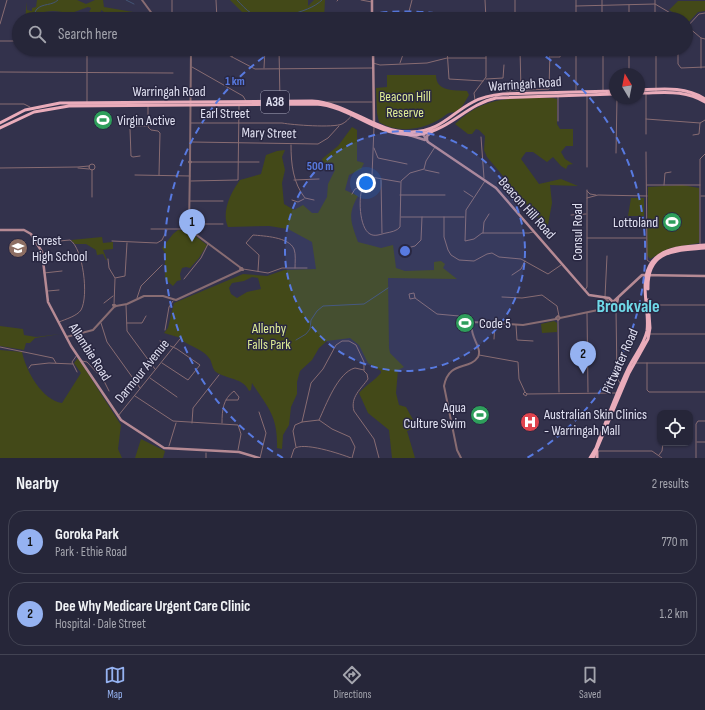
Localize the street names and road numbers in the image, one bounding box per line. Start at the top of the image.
street label: Warringah Road [488,73,562,95]
street label: Warringah Road [132,83,206,100]
road number: A38 [261,91,289,113]
street label: Earl Street [200,105,250,122]
street label: Mary Street [241,124,297,142]
street label: Beacon Hill Road [495,174,559,243]
street label: Consul Road [569,203,586,261]
street label: Allambie Road [65,319,115,384]
street label: Pittwater Road [598,326,642,396]
street label: Darmour Avenue [111,336,173,406]

